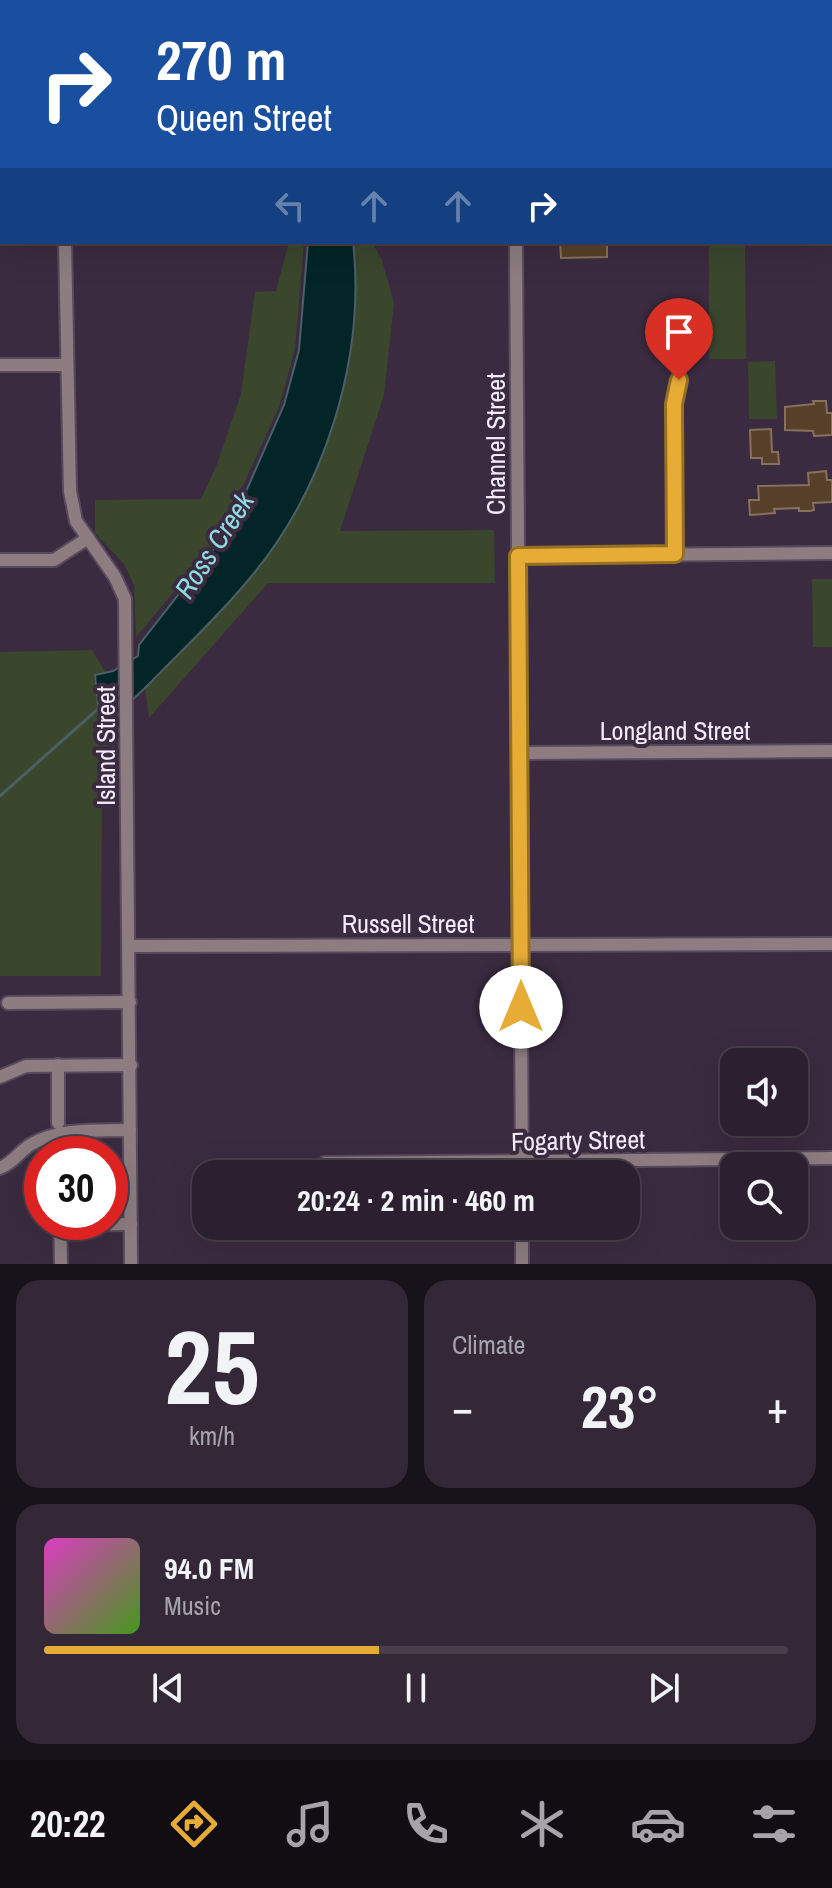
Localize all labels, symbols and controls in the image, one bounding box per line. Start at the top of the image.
text: 270 m [156,22,286,97]
icon: right [24,32,128,136]
text: Queen Street [156,94,332,142]
icon: left [268,184,312,228]
icon: ahead [352,184,396,228]
icon: ahead [436,184,480,228]
icon: right [520,184,564,228]
pin [645,298,713,380]
icon: arrive [657,310,701,354]
street label: Channel Street [478,373,513,515]
water label: Ross Creek [165,483,263,606]
street label: Island Street [88,686,123,806]
street label: Longland Street [600,713,750,748]
street label: Russell Street [342,906,474,941]
position arrow [479,965,563,1049]
map controls [720,1048,808,1240]
button: sound [720,1048,808,1136]
street label: Fogarty Street [511,1121,645,1159]
speed limit sign: 30 [24,1136,128,1240]
button: search [720,1152,808,1240]
text: 20:24 · 2 min · 460 m [297,1180,535,1220]
text: 25 [165,1296,259,1436]
text: Climate [452,1327,525,1362]
text: 23° [581,1366,659,1447]
text: − [452,1377,473,1437]
text: + [767,1377,788,1437]
text: km/h [189,1418,235,1453]
text: 94.0 FM [164,1548,254,1588]
text: Music [164,1588,221,1623]
icon: previous [146,1666,190,1710]
icon: pause [394,1666,438,1710]
icon: next [642,1666,686,1710]
icon: directions [166,1796,222,1852]
icon: music [282,1796,338,1852]
icon: phone [398,1796,454,1852]
icon: climate [514,1796,570,1852]
icon: car [630,1796,686,1852]
icon: filters [746,1796,802,1852]
text: 20:22 [30,1800,106,1848]

